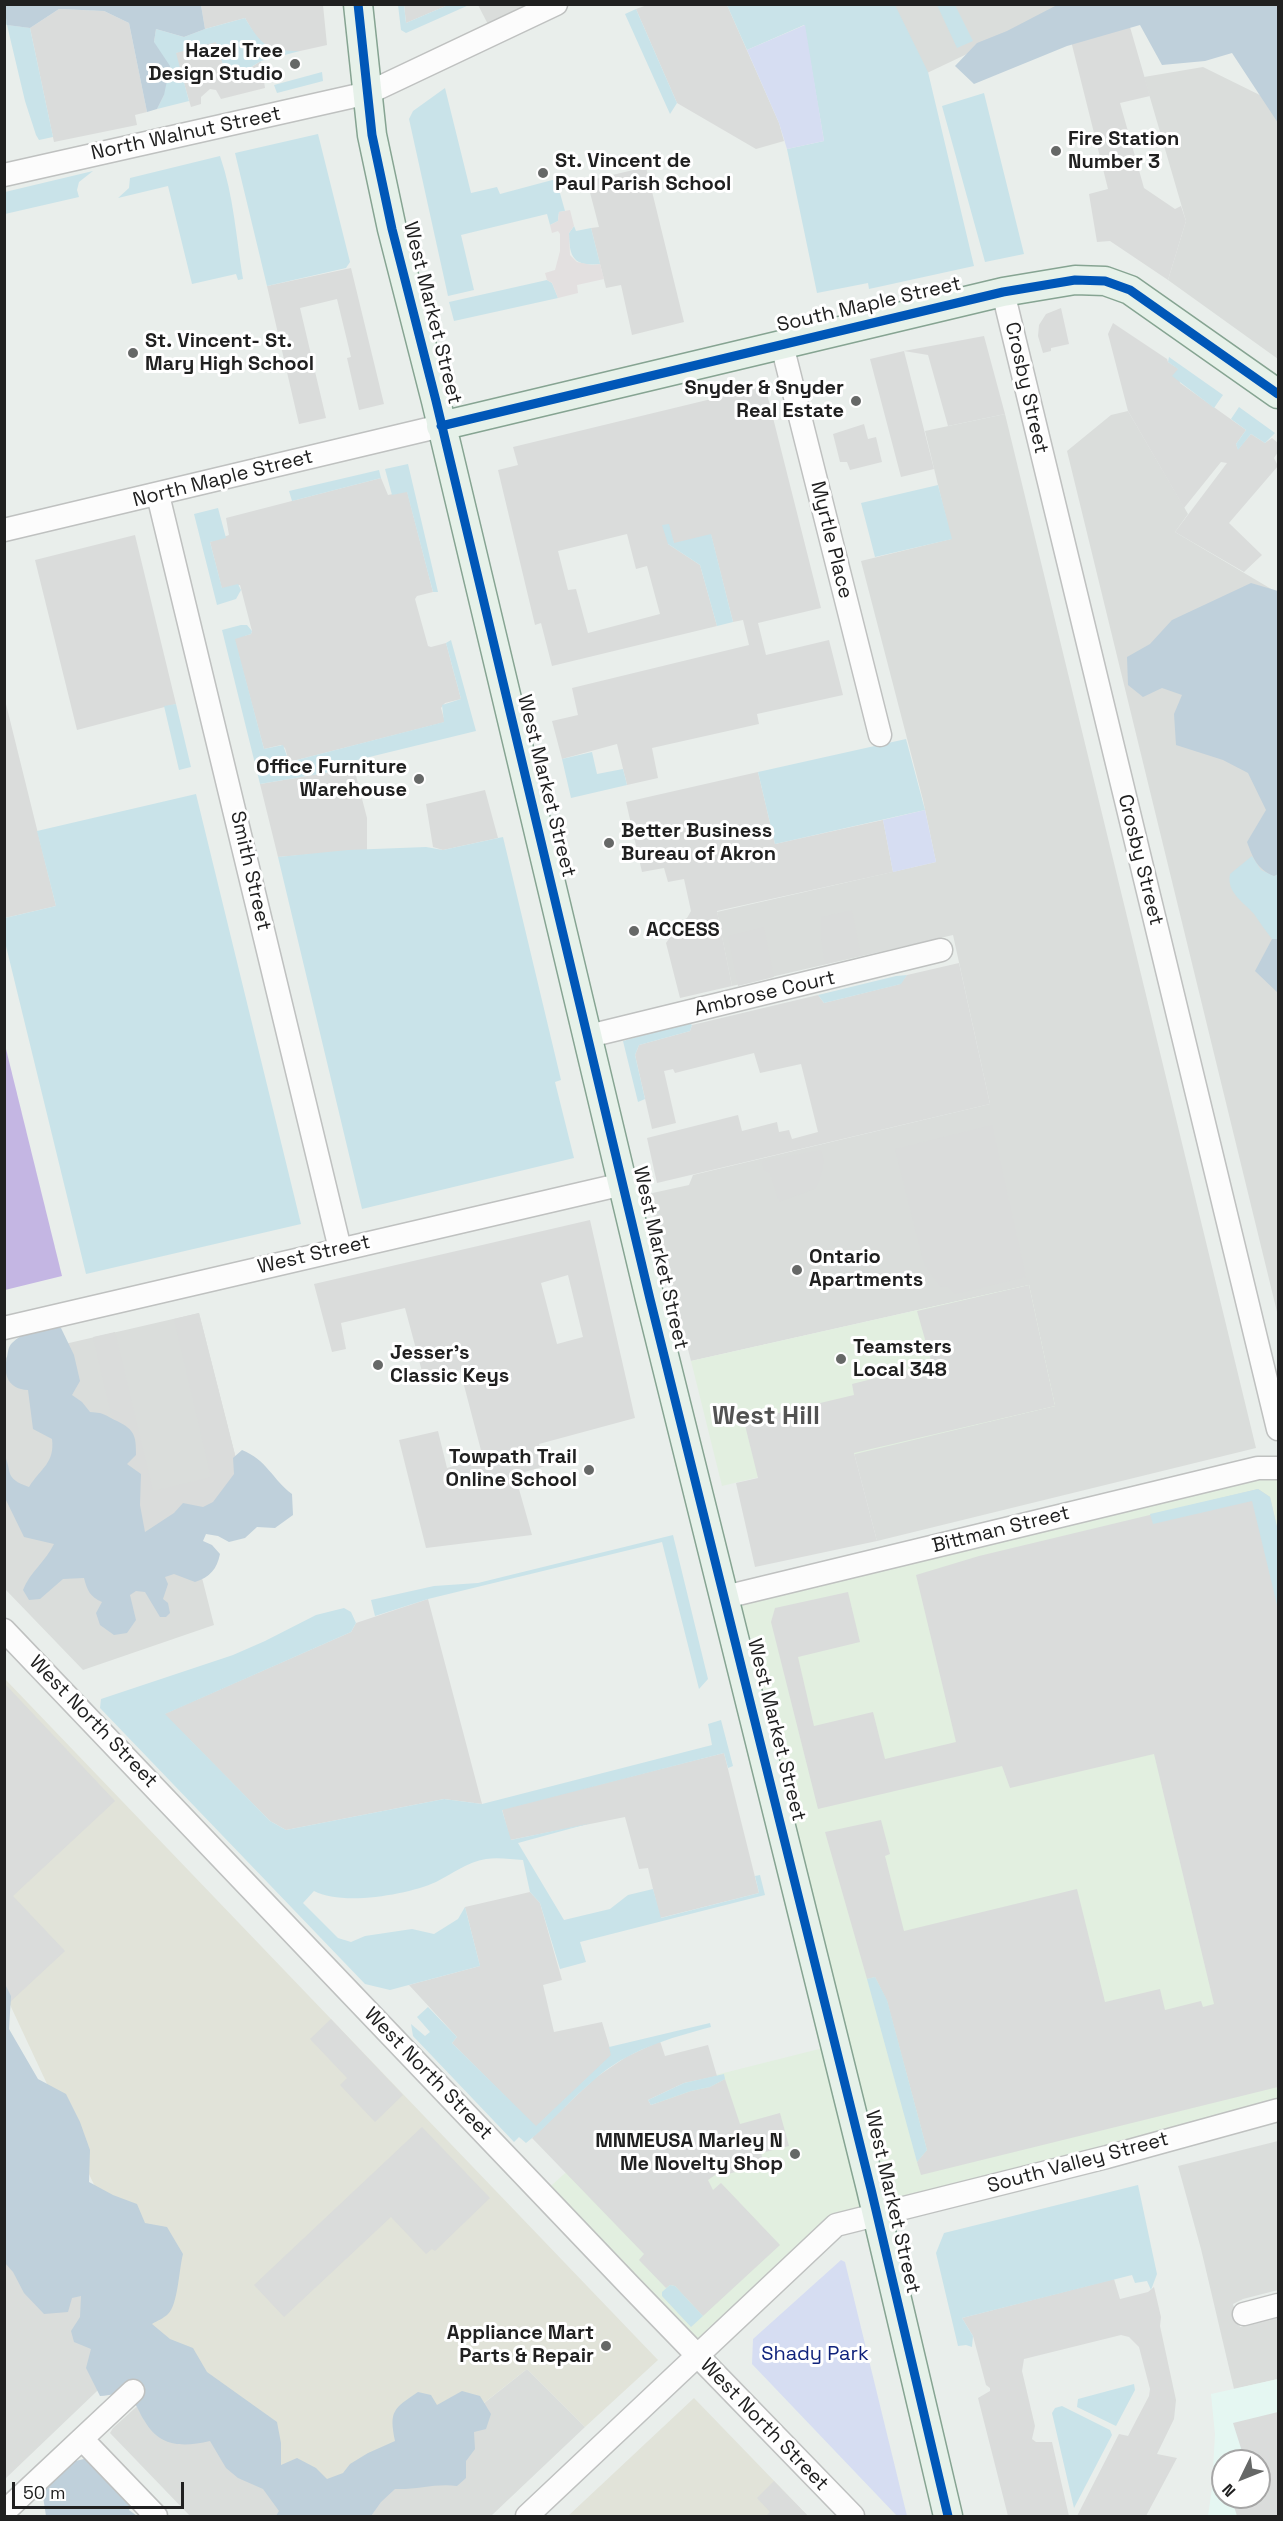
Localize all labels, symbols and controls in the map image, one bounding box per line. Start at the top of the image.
place label: Hazel Tree Design Studio [148,40,283,87]
marker: Hazel Tree Design Studio [288,57,302,71]
street label: North Walnut Street [89,102,283,166]
place label: Fire Station Number 3 [1068,128,1179,175]
marker: Fire Station Number 3 [1049,144,1063,158]
place label: St. Vincent de Paul Parish School [555,150,731,197]
marker: St. Vincent de Paul Parish School [536,166,550,180]
street label: West Market Street [398,219,466,407]
street label: South Maple Street [775,272,963,338]
street label: Crosby Street [999,320,1053,456]
place label: St. Vincent- St. Mary High School [145,330,314,377]
marker: St. Vincent- St. Mary High School [126,346,140,360]
place label: Snyder & Snyder Real Estate [684,377,844,424]
marker: Snyder & Snyder Real Estate [849,394,863,408]
street label: North Maple Street [131,445,315,513]
street label: Myrtle Place [805,479,857,601]
street label: West Market Street [512,692,580,880]
place label: Office Furniture Warehouse [256,756,407,803]
marker: Office Furniture Warehouse [412,772,426,786]
street label: Crosby Street [1112,792,1168,928]
street label: Smith Street [225,809,275,933]
place label: Better Business Bureau of Akron [621,820,776,867]
marker: Better Business Bureau of Akron [602,836,616,850]
place label: ACCESS [646,919,720,943]
marker: ACCESS [627,924,641,938]
street label: Ambrose Court [692,966,838,1022]
street label: West Market Street [627,1164,693,1352]
street label: West Street [255,1230,373,1280]
place label: Ontario Apartments [809,1246,923,1293]
marker: Ontario Apartments [790,1263,804,1277]
place label: Teamsters Local 348 [853,1336,952,1383]
place label: Jesser's Classic Keys [390,1342,509,1389]
marker: Teamsters Local 348 [834,1352,848,1366]
marker: Jesser's Classic Keys [371,1358,385,1372]
district label: West Hill [712,1401,820,1433]
place label: Towpath Trail Online School [446,1446,577,1493]
marker: Towpath Trail Online School [582,1463,596,1477]
street label: Bittman Street [930,1501,1072,1559]
street label: West Market Street [742,1636,810,1824]
street label: West North Street [24,1651,162,1793]
street label: West North Street [359,2003,497,2145]
street label: West Market Street [859,2108,925,2296]
street label: South Valley Street [985,2127,1171,2199]
place label: MNMEUSA Marley N Me Novelty Shop [595,2130,783,2177]
marker: MNMEUSA Marley N Me Novelty Shop [788,2147,802,2161]
place label: Appliance Mart Parts & Repair [447,2322,594,2369]
marker: Appliance Mart Parts & Repair [599,2339,613,2353]
park label: Shady Park [761,2343,869,2367]
street label: West North Street [695,2354,833,2496]
north arrow [1211,2449,1271,2509]
scale bar [15,2470,188,2508]
text: N [1218,2479,1240,2501]
text: 50 m [23,2481,65,2504]

